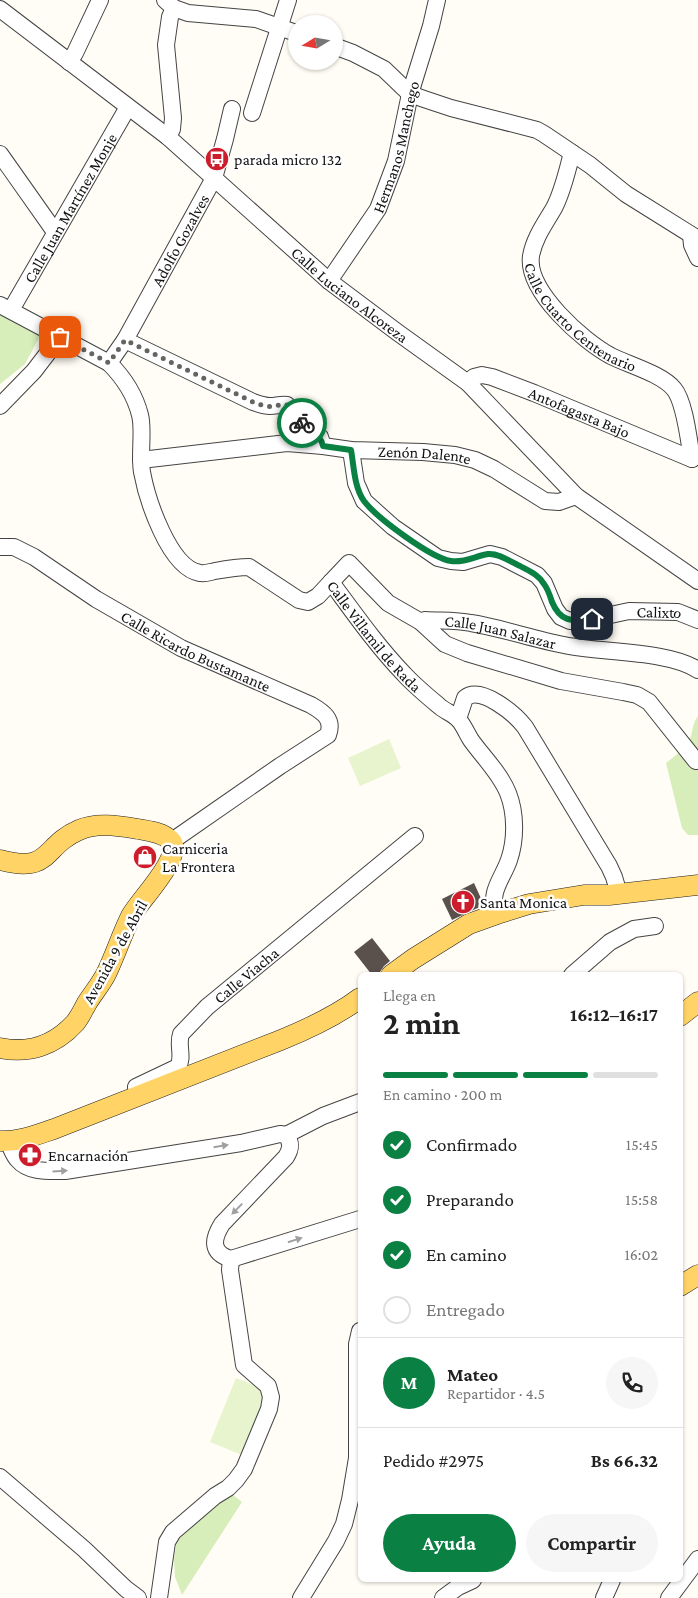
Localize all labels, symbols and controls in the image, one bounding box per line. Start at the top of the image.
north arrow [288,15,342,70]
map controls [288,15,343,70]
street label: Hermanos Manchego [369,79,422,215]
street label: Calle Juan Martínez Monje [20,130,120,285]
bus stop icon: parada micro 132 [204,146,230,172]
place label: parada micro 132 [234,151,342,169]
street label: Adolfo Gozalves [148,191,212,289]
street label: Calle Luciano Alcoreza [288,243,412,346]
street label: Calle Cuarto Centenario [522,261,639,374]
pin [39,316,81,358]
icon: bag [46,323,74,351]
street label: Antofagasta Bajo [526,383,632,441]
courier [277,398,327,448]
icon: bike [288,409,316,437]
street label: Zenón Dalente [378,442,473,467]
street label: Calle Villamil de Rada [324,577,425,696]
pin [571,598,613,640]
street label: Calixto [636,603,685,621]
icon: home [578,605,606,633]
street label: Calle Ricardo Bustamante [118,607,273,695]
street label: Calle Juan Salazar [444,612,558,652]
place label: Carniceria La Frontera [162,840,236,875]
shop icon: Carniceria La Frontera [132,844,158,870]
church icon: Santa Monica [450,889,476,915]
place label: Santa Monica [480,894,568,911]
street label: Avenida 9 de Abril [80,897,150,1007]
street label: Calle Viacha [210,943,282,1006]
text: Llega en [383,987,436,1004]
text: 16:12–16:17 [570,1004,658,1025]
text: 2 min [383,1005,460,1041]
text: En camino · 200 m [383,1086,502,1103]
icon: check [383,1131,411,1159]
text: Confirmado [426,1134,517,1155]
text: 15:45 [626,1136,658,1153]
pharmacy icon: Encarnación [17,1142,43,1168]
one-way arrow [213,1142,229,1150]
place label: Encarnación [48,1147,129,1164]
one-way arrow [53,1166,69,1174]
icon: check [383,1186,411,1214]
text: Preparando [426,1189,514,1210]
text: 15:58 [625,1191,658,1208]
one-way arrow [231,1202,243,1214]
one-way arrow [287,1235,302,1243]
icon: check [383,1241,411,1269]
text: En camino [426,1244,507,1265]
text: 16:02 [624,1246,658,1263]
text: Entregado [426,1299,505,1320]
button: phone [606,1357,658,1409]
text: Mateo [447,1364,498,1385]
text: M [401,1372,417,1393]
text: Repartidor · 4.5 [447,1385,545,1402]
text: Pedido #2975 [383,1450,484,1471]
text: Bs 66.32 [591,1450,658,1471]
button: Ayuda [383,1514,516,1572]
button: Compartir [526,1514,658,1572]

